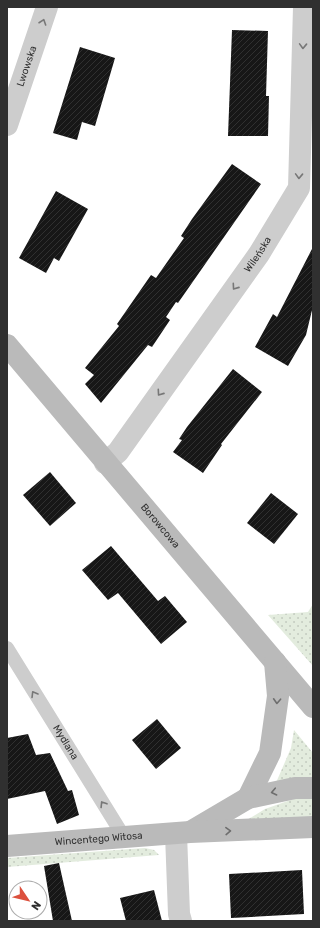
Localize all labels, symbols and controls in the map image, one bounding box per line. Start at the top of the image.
one-way arrow [38,19,47,26]
one-way arrow [299,43,308,49]
street label: Lwowska [14,44,39,88]
one-way arrow [295,173,303,179]
street label: Wileńska [242,235,274,275]
one-way arrow [233,283,240,290]
one-way arrow [158,389,165,396]
street label: Borowcowa [138,501,182,551]
one-way arrow [32,691,39,698]
one-way arrow [273,698,281,704]
street label: Mydlana [50,723,81,762]
one-way arrow [271,788,278,796]
one-way arrow [100,801,108,808]
one-way arrow [225,826,231,835]
street label: Wincentego Witosa [54,830,143,848]
north arrow [8,880,48,920]
text: N [28,898,43,912]

